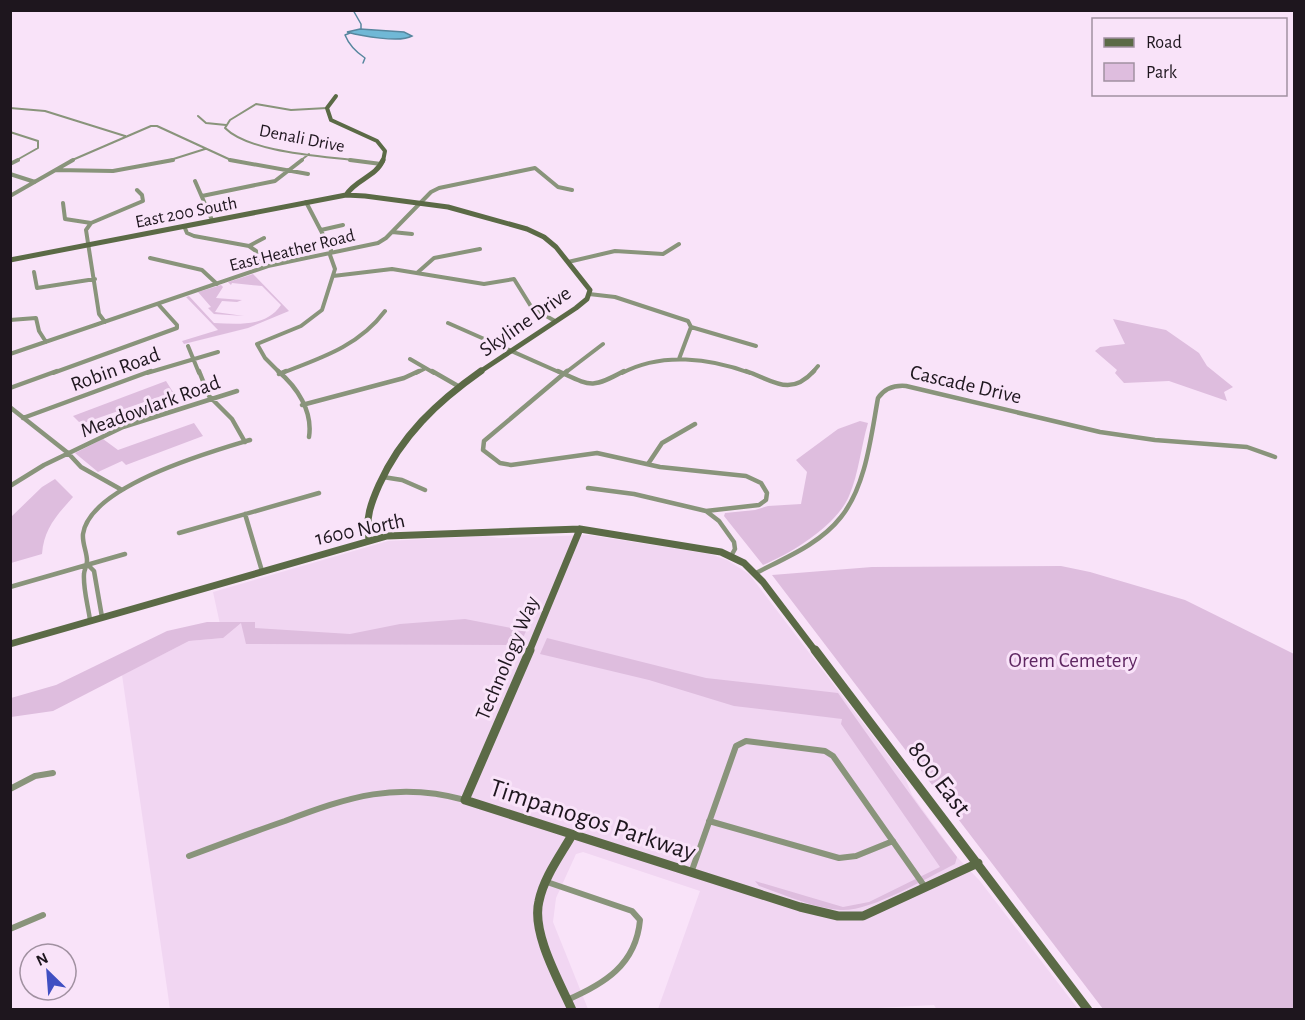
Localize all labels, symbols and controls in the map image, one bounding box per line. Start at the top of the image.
legend [1092,18,1287,96]
text: Road [1146,34,1182,52]
text: Park [1146,64,1178,82]
street label: Denali Drive [258,122,346,156]
street label: East 200 South [134,194,239,232]
street label: East Heather Road [228,227,357,275]
street label: Skyline Drive [476,282,575,360]
street label: Robin Road [68,344,163,395]
street label: Cascade Drive [908,361,1024,408]
street label: Meadowlark Road [78,371,223,441]
street label: 1600 North [313,510,407,549]
street label: Technology Way [472,593,543,723]
park label: Orem Cemetery [1009,650,1137,671]
street label: 800 East [903,736,975,821]
street label: Timpanogos Parkway [486,774,699,866]
north arrow [18,942,78,1002]
text: N [34,950,51,969]

